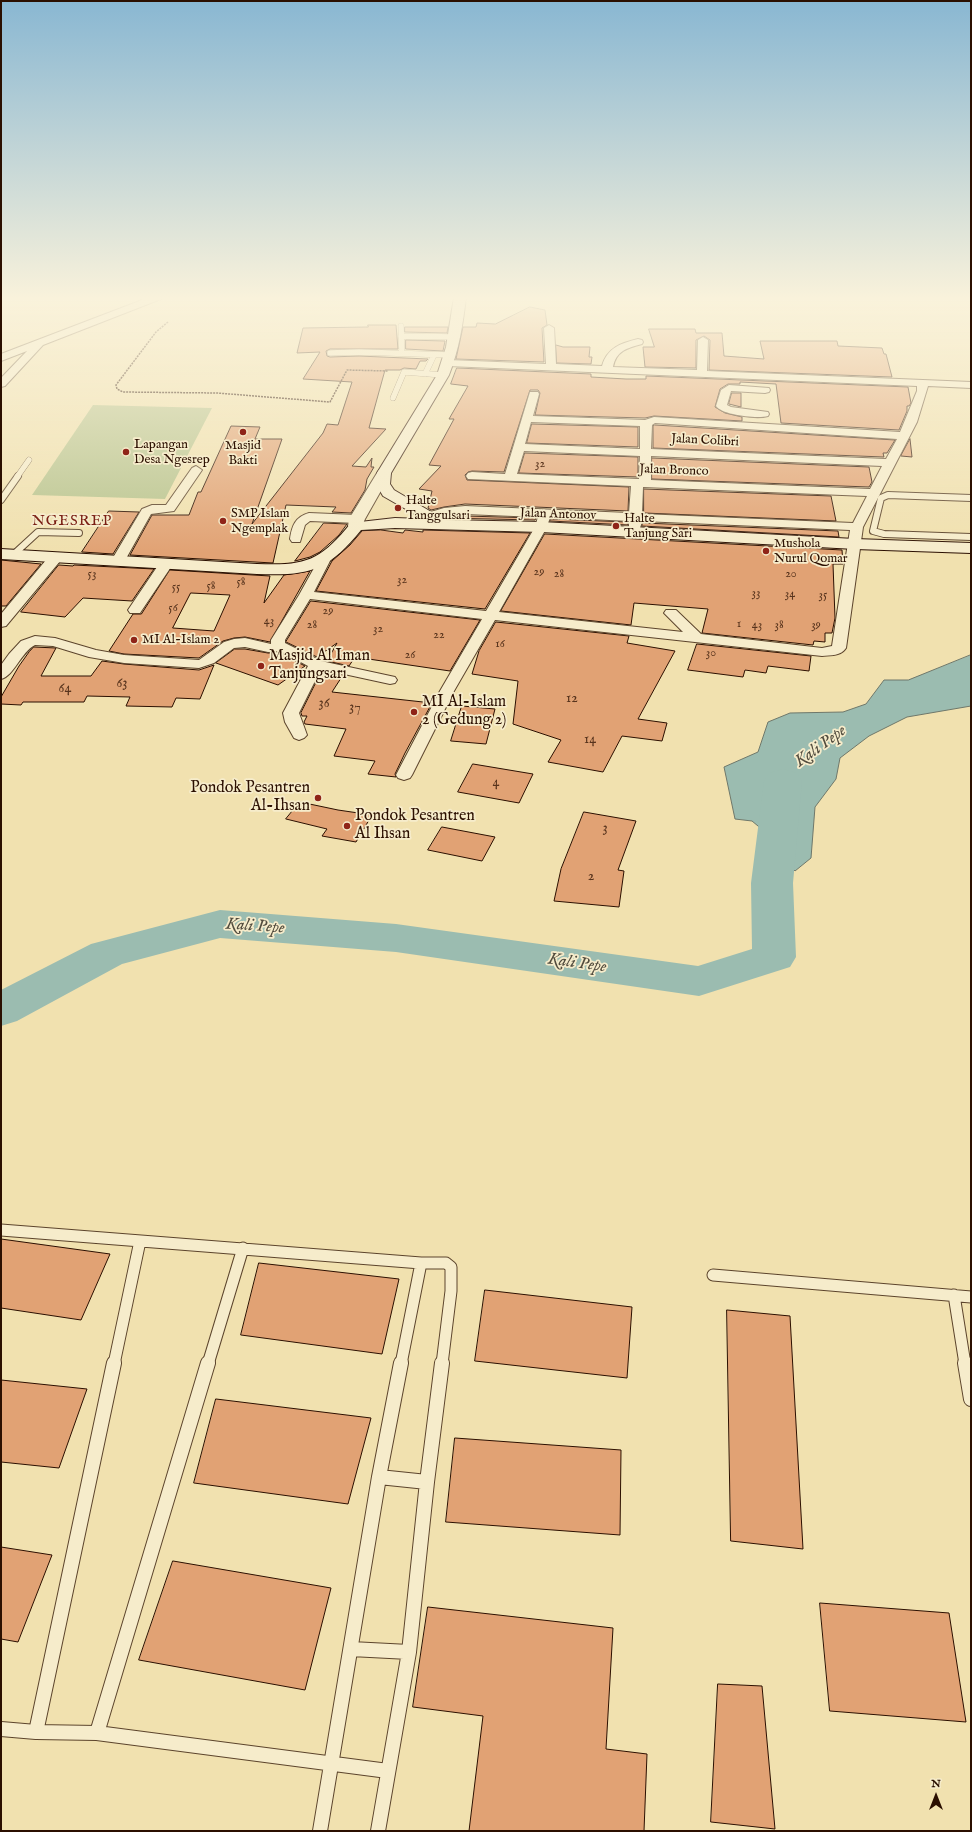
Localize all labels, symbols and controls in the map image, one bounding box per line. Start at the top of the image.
marker: Masjid Bakti [238,427,248,437]
street label: Jalan Colibri [671,431,739,451]
place label: Lapangan Desa Ngesrep [134,437,210,468]
place label: Masjid Bakti [225,438,261,469]
marker: Lapangan Desa Ngesrep [121,447,131,457]
house number: 32 [535,458,545,472]
street label: Jalan Bronco [639,462,709,480]
place label: Halte Tanggulsari [406,493,470,524]
marker: Halte Tanggulsari [393,503,403,513]
place label: SMP Islam Ngemplak [231,506,290,537]
street label: Jalan Antonov [520,506,596,524]
place label: Halte Tanjung Sari [624,511,692,542]
district label: NGESREP [32,513,112,531]
marker: SMP Islam Ngemplak [218,516,228,526]
marker: Halte Tanjung Sari [611,521,621,531]
place label: Mushola Nurul Qomar [774,536,848,567]
marker: Mushola Nurul Qomar [761,546,771,556]
house number: 29 [534,566,544,580]
house number: 53 [88,568,96,582]
house number: 28 [554,568,564,582]
house number: 20 [785,568,797,582]
house number: 32 [397,574,407,588]
house number: 58 [236,576,246,590]
house number: 58 [206,580,216,594]
house number: 55 [172,581,180,595]
house number: 33 [752,587,760,601]
house number: 34 [785,588,795,602]
house number: 35 [819,589,827,603]
house number: 56 [168,602,178,616]
house number: 29 [323,605,333,619]
house number: 43 [264,615,274,629]
house number: 1 [737,618,741,632]
house number: 28 [307,619,317,633]
house number: 43 [752,619,762,633]
house number: 38 [774,619,784,633]
house number: 39 [811,619,821,633]
house number: 32 [373,623,383,637]
house number: 22 [433,629,445,643]
place label: MI Al-Islam 2 [142,632,219,648]
marker: MI Al-Islam 2 [129,635,139,645]
house number: 16 [495,638,505,652]
place label: Masjid Al Iman Tanjungsari [269,647,370,685]
house number: 30 [706,647,716,661]
house number: 26 [405,649,415,663]
marker: Masjid Al Iman Tanjungsari [256,661,266,671]
house number: 63 [116,676,128,692]
house number: 64 [59,681,71,697]
house number: 12 [566,691,578,707]
place label: MI Al-Islam 2 (Gedung 2) [422,693,506,731]
house number: 36 [318,696,330,712]
house number: 37 [349,700,361,716]
marker: MI Al-Islam 2 (Gedung 2) [409,707,419,717]
water label: Kali Pepe [791,721,851,773]
house number: 14 [584,732,596,748]
house number: 4 [493,775,499,791]
place label: Pondok Pesantren Al-Ihsan [190,779,310,817]
marker: Pondok Pesantren Al-Ihsan [313,793,323,803]
place label: Pondok Pesantren Al Ihsan [355,807,475,845]
marker: Pondok Pesantren Al Ihsan [342,821,352,831]
house number: 3 [602,821,608,837]
house number: 2 [588,869,594,885]
water label: Kali Pepe [225,915,285,939]
water label: Kali Pepe [546,950,608,978]
north arrow [916,1776,956,1816]
text: N [931,1777,941,1791]

